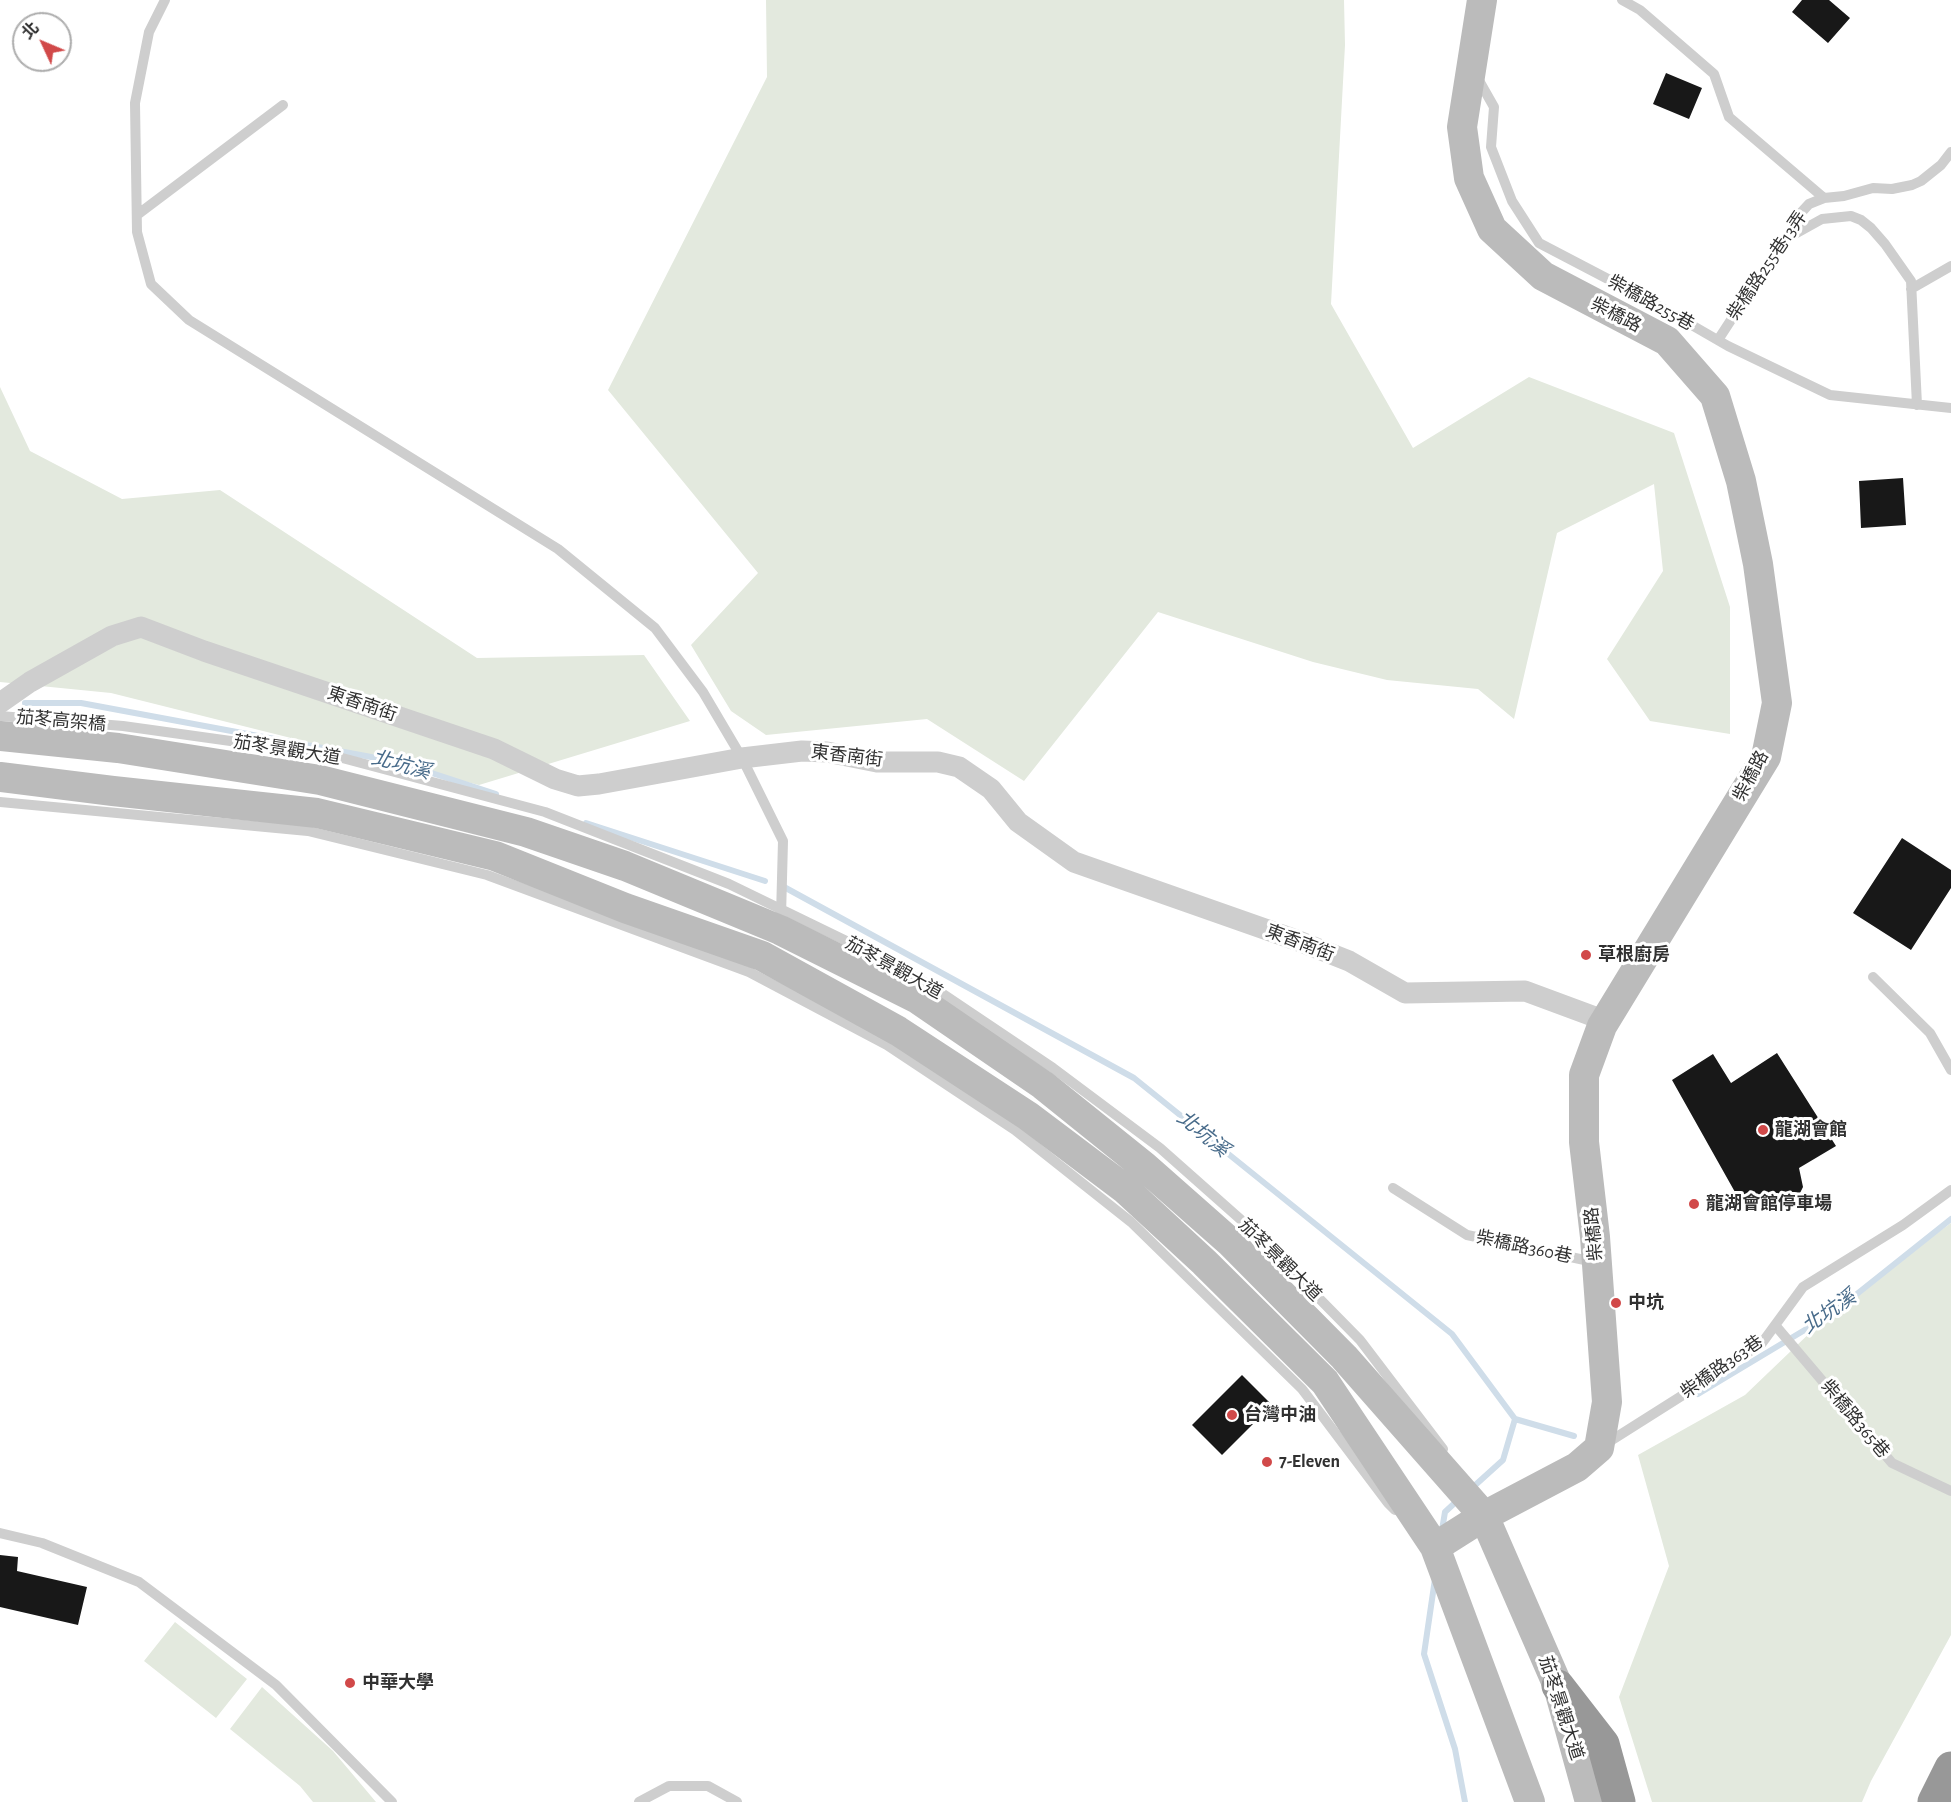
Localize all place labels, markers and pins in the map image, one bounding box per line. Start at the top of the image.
place label: 草根廚房 [1598,944,1670,966]
marker: 草根廚房 [1579,948,1593,962]
place label: 龍湖會館 [1775,1119,1847,1141]
marker: 龍湖會館 [1756,1123,1770,1137]
place label: 龍湖會館停車場 [1706,1193,1832,1215]
marker: 龍湖會館停車場 [1687,1197,1701,1211]
place label: 中坑 [1628,1292,1664,1314]
marker: 中坑 [1609,1296,1623,1310]
place label: 台灣中油 [1244,1404,1316,1426]
marker: 台灣中油 [1225,1408,1239,1422]
place label: 7-Eleven [1279,1451,1340,1473]
marker: 7-Eleven [1260,1455,1274,1469]
place label: 中華大學 [362,1672,434,1694]
marker: 中華大學 [343,1676,357,1690]

